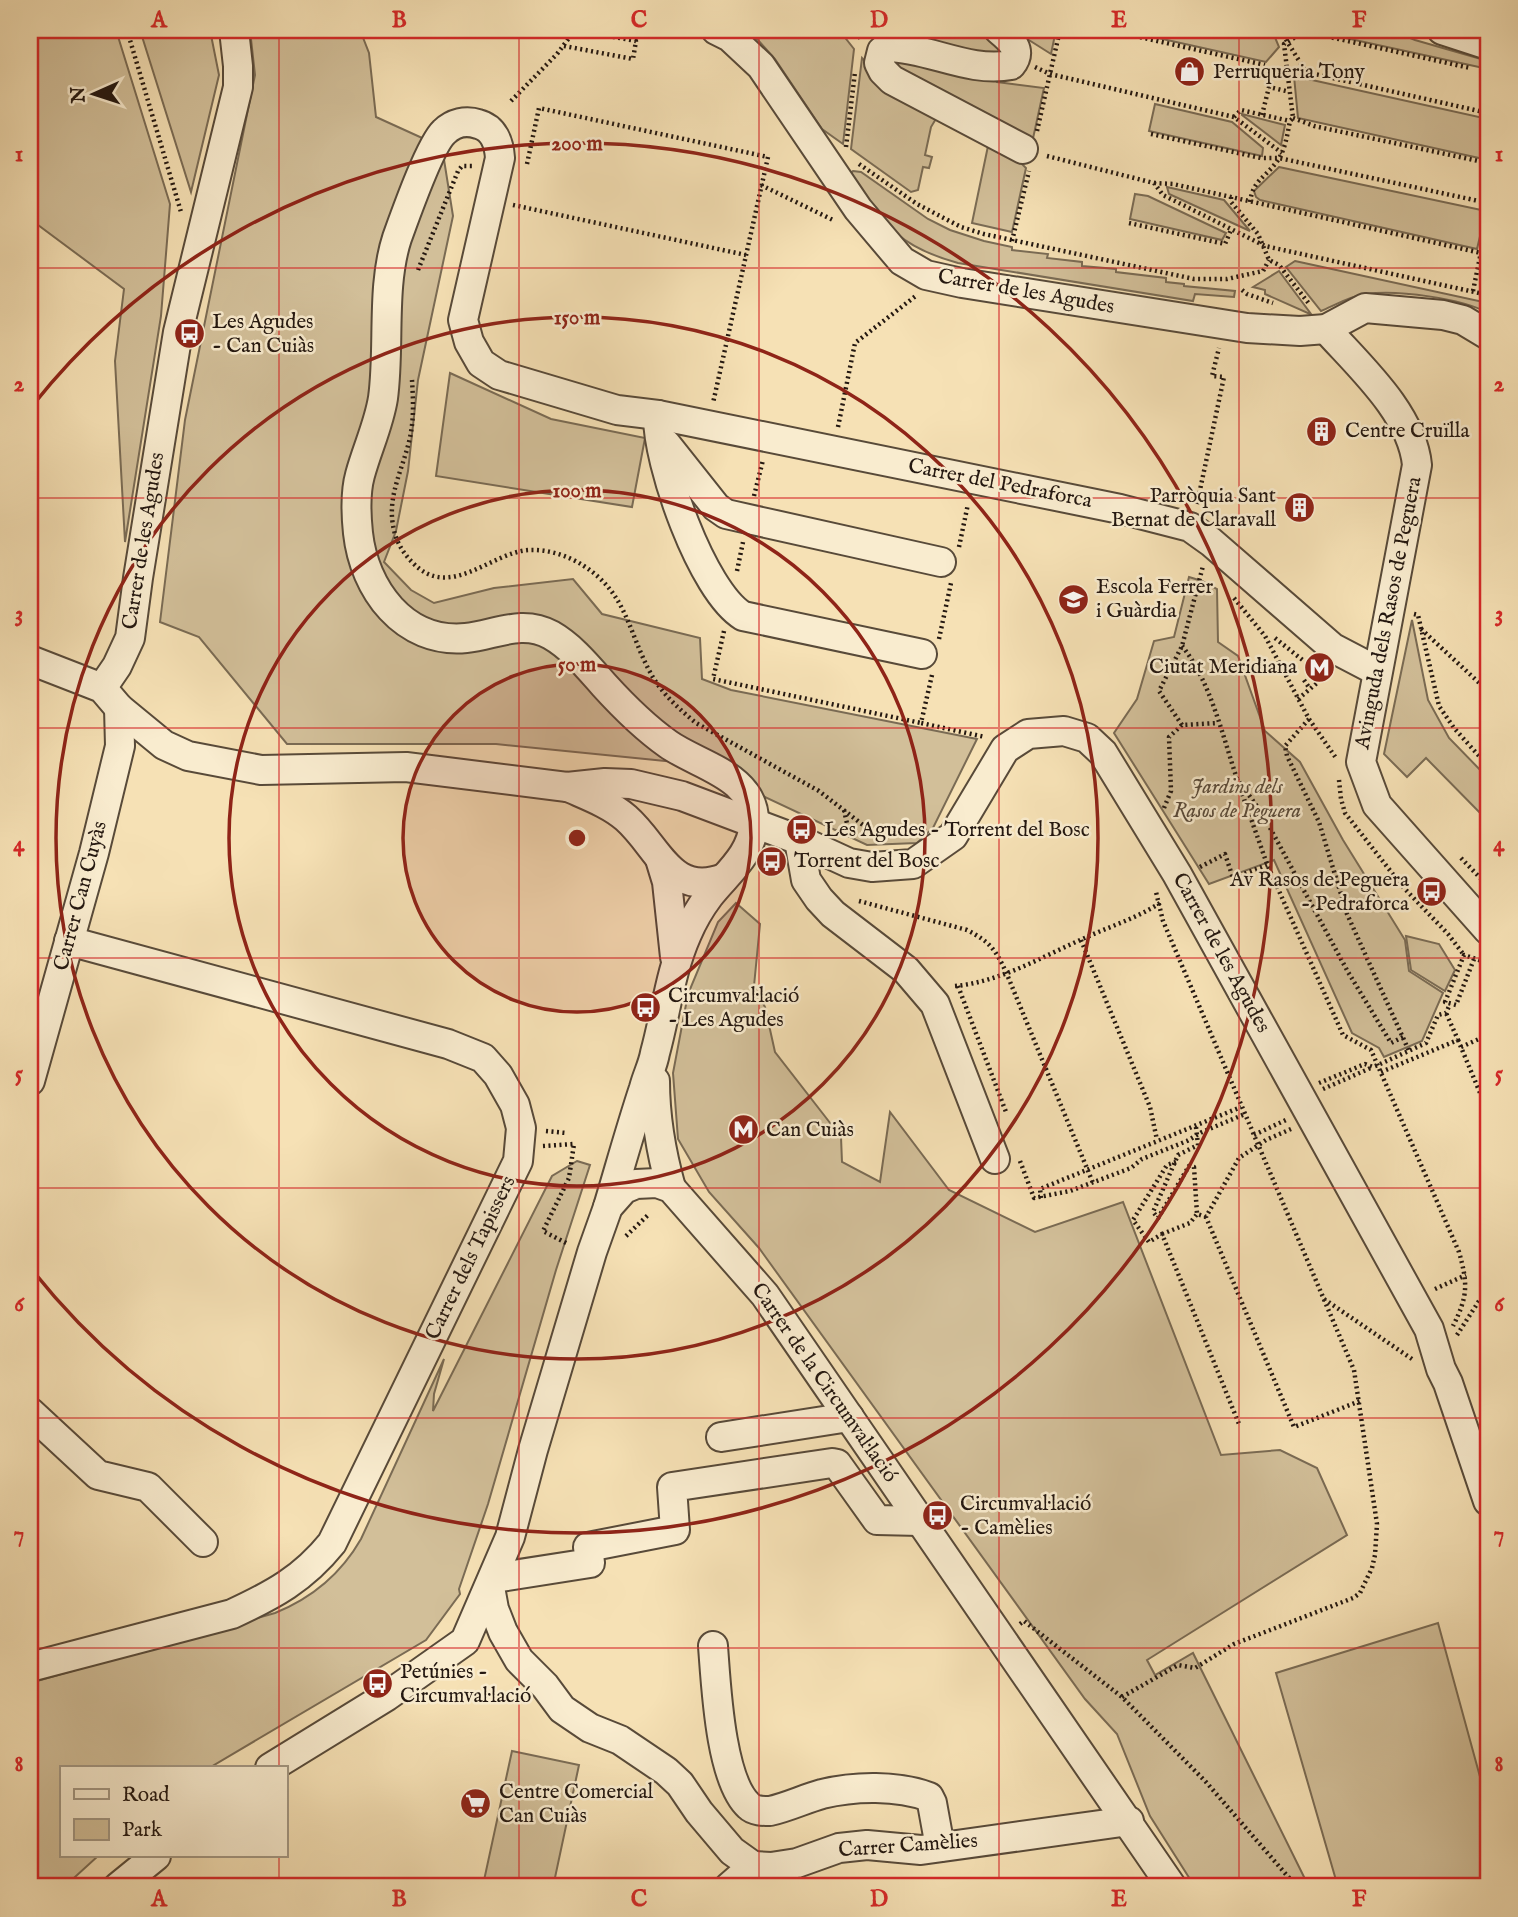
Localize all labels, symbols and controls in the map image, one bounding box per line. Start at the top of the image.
text: A [150,6,168,35]
text: B [391,6,407,35]
text: C [631,6,648,35]
text: D [870,6,888,35]
text: E [1111,6,1127,35]
text: F [1352,6,1367,35]
shop icon: Perruqueria Tony [1173,55,1207,89]
place label: Perruqueria Tony [1213,59,1365,86]
north arrow [60,60,130,130]
text: N [67,85,91,105]
text: 200 m [551,131,603,158]
text: 1 [15,140,23,169]
text: 1 [1495,140,1503,169]
street label: Carrer de les Agudes [936,263,1116,321]
text: 150 m [554,305,601,332]
place label: Les Agudes - Can Cuiàs [212,309,314,360]
bus stop icon: Les Agudes - Can Cuiàs [172,317,206,351]
text: 2 [14,370,25,399]
text: 2 [1494,370,1505,399]
building icon: Centre Cruïlla [1305,414,1339,448]
place label: Centre Cruïlla [1345,418,1471,445]
street label: Carrer de les Agudes [117,451,171,631]
street label: Carrer del Pedraforca [906,453,1095,515]
street label: Avinguda dels Rasos de Peguera [1349,474,1429,752]
text: 100 m [552,478,602,505]
place label: Parròquia Sant Bernat de Claravall [1111,483,1276,534]
building icon: Parròquia Sant Bernat de Claravall [1282,491,1316,525]
place label: Escola Ferrer i Guàrdia [1096,574,1213,625]
school or university icon: Escola Ferrer i Guàrdia [1056,582,1090,616]
text: 3 [15,600,23,629]
text: 3 [1495,600,1503,629]
metro station icon: Ciutat Meridiana [1303,650,1337,684]
text: 50 m [558,652,597,679]
place label: Ciutat Meridiana [1149,654,1298,681]
park label: Jardins dels Rasos de Peguera [1173,774,1301,825]
bus stop icon: Les Agudes - Torrent del Bosc [784,813,818,847]
place label: Les Agudes - Torrent del Bosc [824,817,1090,844]
street label: Carrer Can Cuyàs [48,818,114,974]
centre of rings [565,826,589,850]
text: 4 [13,830,25,859]
text: 4 [1493,830,1505,859]
bus stop icon: Torrent del Bosc [754,844,788,878]
place label: Torrent del Bosc [794,848,939,875]
place label: Av Rasos de Peguera - Pedraforca [1229,867,1410,918]
street label: Carrer de les Agudes [1166,868,1276,1038]
bus stop icon: Av Rasos de Peguera - Pedraforca [1415,875,1449,909]
place label: Circumval·lació - Les Agudes [668,983,799,1034]
bus stop icon: Circumval·lació - Les Agudes [628,991,662,1025]
text: 5 [15,1060,24,1089]
text: 5 [1495,1060,1504,1089]
metro station icon: Can Cuiàs [726,1113,760,1147]
place label: Can Cuiàs [766,1117,854,1144]
street label: Carrer dels Tapissers [420,1172,522,1344]
street label: Carrer de la Circumval·lació [745,1278,903,1488]
text: 6 [14,1290,25,1319]
text: 6 [1494,1290,1505,1319]
place label: Circumval·lació - Camèlies [960,1491,1091,1542]
bus stop icon: Circumval·lació - Camèlies [920,1499,954,1533]
text: 7 [14,1520,24,1549]
text: 7 [1494,1520,1504,1549]
place label: Petúnies - Circumval·lació [400,1659,531,1710]
bus stop icon: Petúnies - Circumval·lació [360,1667,394,1701]
text: 8 [14,1750,24,1779]
text: 8 [1494,1750,1504,1779]
legend [60,1766,287,1857]
place label: Centre Comercial Can Cuiàs [499,1779,653,1830]
text: Road [122,1782,170,1809]
supermarket icon: Centre Comercial Can Cuiàs [459,1787,493,1821]
text: Park [122,1817,163,1844]
street label: Carrer Camèlies [837,1828,979,1864]
text: A [150,1885,168,1914]
text: B [391,1885,407,1914]
text: C [631,1885,648,1914]
text: D [870,1885,888,1914]
text: E [1111,1885,1127,1914]
text: F [1352,1885,1367,1914]

